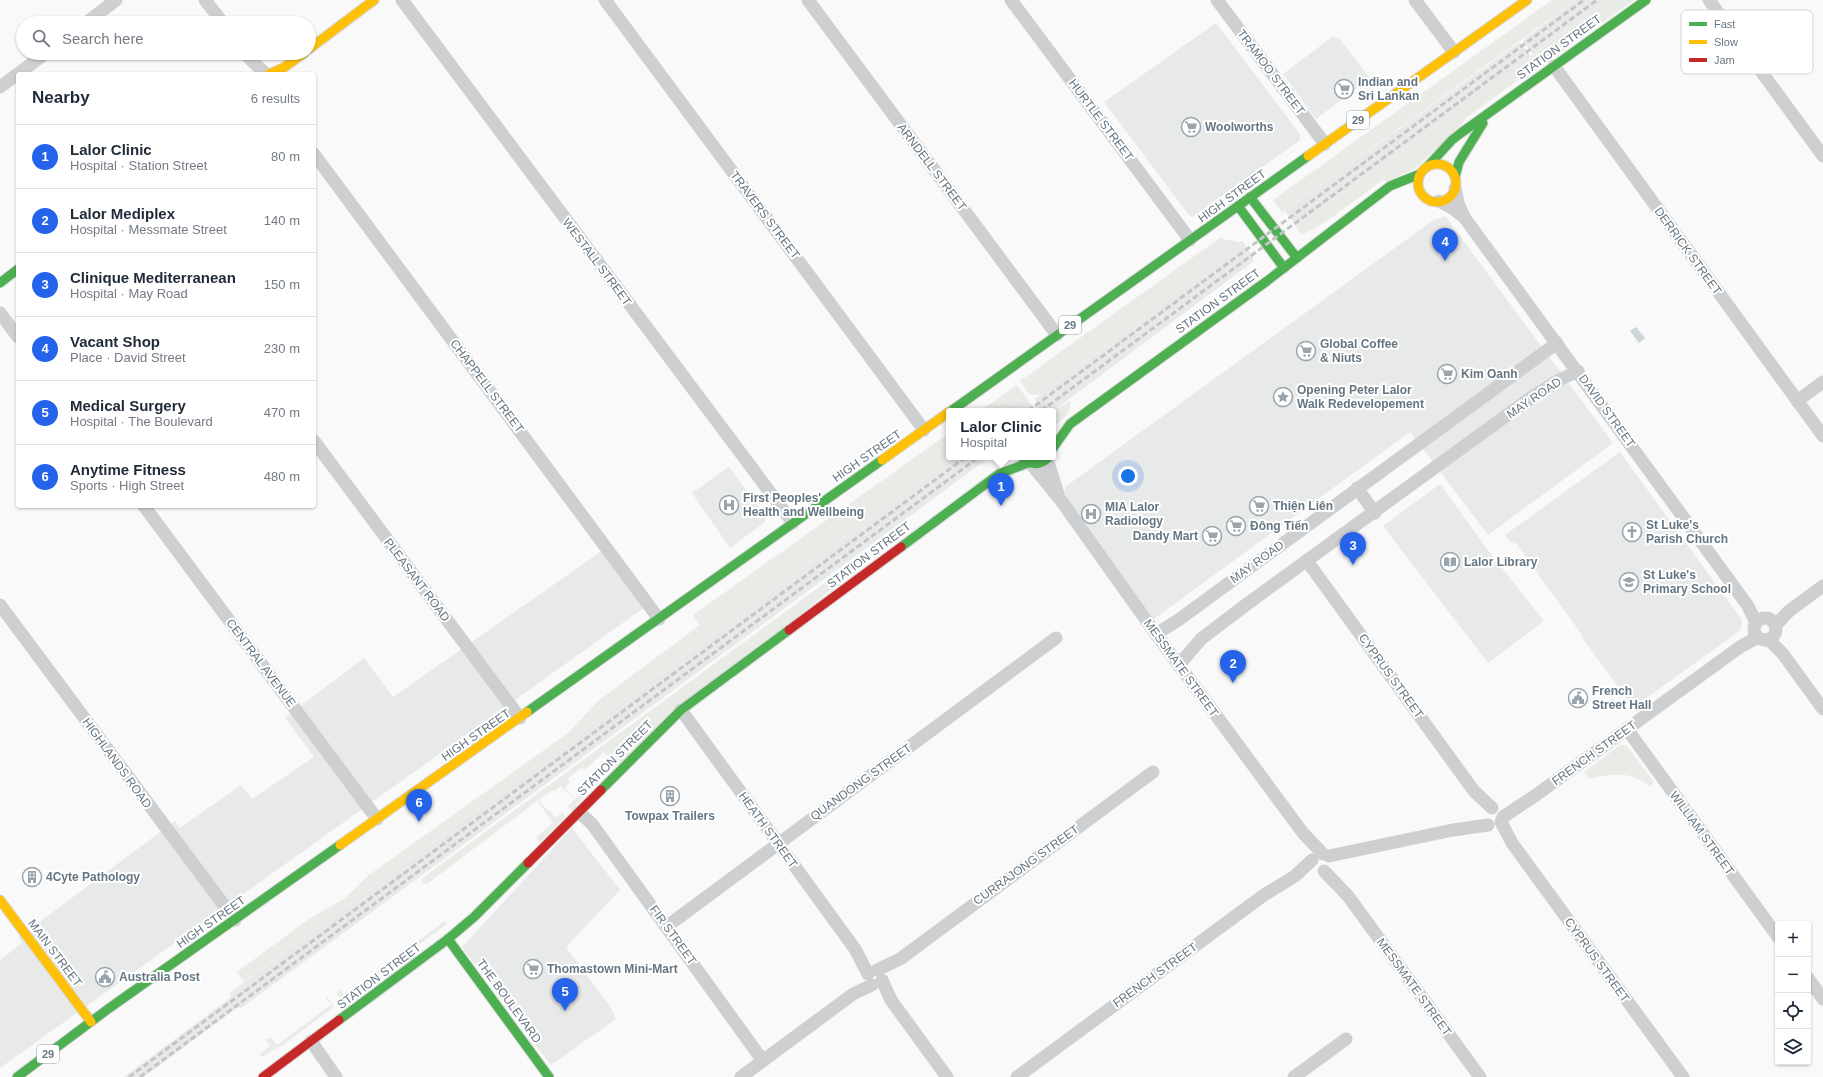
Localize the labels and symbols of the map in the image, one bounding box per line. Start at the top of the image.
legend [1681,10,1813,74]
street label: STATION STREET [1514,11,1604,82]
text: Fast [1714,18,1735,30]
street label: TRAMOO STREET [1234,27,1308,118]
text: Slow [1714,36,1738,48]
text: Jam [1714,54,1735,66]
place label: Indian and Sri Lankan [1358,75,1419,103]
street label: HURTLE STREET [1066,76,1137,164]
supermarket icon: Indian and Sri Lankan [1333,78,1355,100]
road number: 29 [1347,111,1369,129]
supermarket icon: Woolworths [1180,116,1202,138]
place label: Woolworths [1205,120,1274,134]
street label: ARNDELL STREET [895,121,970,214]
street label: HIGH STREET [1195,166,1269,225]
street label: TRAVERS STREET [727,168,803,262]
street label: DERRICK STREET [1652,205,1725,298]
street label: WESTALL STREET [560,216,635,309]
pin: 4 [1432,228,1458,261]
street label: STATION STREET [1173,265,1263,336]
road number: 29 [1059,316,1081,334]
street label: CHAPPELL STREET [447,337,527,436]
place label: Global Coffee & Niuts [1320,337,1398,365]
supermarket icon: Global Coffee & Niuts [1295,340,1317,362]
supermarket icon: Kim Oanh [1436,363,1458,385]
place label: Kim Oanh [1461,367,1518,381]
street label: DAVID STREET [1576,372,1638,451]
street label: MAY ROAD [1504,374,1564,421]
place label: Opening Peter Lalor Walk Redevelopement [1297,383,1424,411]
place icon: Opening Peter Lalor Walk Redevelopement [1272,386,1294,408]
street label: HIGH STREET [830,427,905,485]
your location [1118,466,1138,486]
pin: 1 [988,473,1014,506]
place label: First Peoples' Health and Wellbeing [743,491,864,519]
hospital icon: First Peoples' Health and Wellbeing [718,494,740,516]
supermarket icon: Thiện Liên [1248,495,1270,517]
place label: Thiện Liên [1273,499,1333,513]
place label: MIA Lalor Radiology [1105,500,1163,528]
hospital icon: MIA Lalor Radiology [1080,503,1102,525]
supermarket icon: Đông Tiến [1225,515,1247,537]
place label: St Luke's Parish Church [1646,518,1728,546]
street label: STATION STREET [824,519,914,591]
place label: Đông Tiến [1250,519,1308,533]
church icon: St Luke's Parish Church [1621,521,1643,543]
supermarket icon: Dandy Mart [1201,525,1223,547]
place label: Dandy Mart [1133,529,1198,543]
pin: 3 [1340,532,1366,565]
street label: PLEASANT ROAD [381,536,453,625]
street label: MAY ROAD [1227,538,1287,586]
library icon: Lalor Library [1439,551,1461,573]
place label: Lalor Library [1464,555,1538,569]
place label: St Luke's Primary School [1643,568,1731,596]
school or university icon: St Luke's Primary School [1618,571,1640,593]
street label: CENTRAL AVENUE [223,616,299,710]
street label: MESSMATE STREET [1141,617,1221,720]
street label: CYPRUS STREET [1356,631,1427,721]
pin: 2 [1220,650,1246,683]
place label: French Street Hall [1592,684,1651,712]
public building icon: French Street Hall [1567,687,1589,709]
street label: HIGH STREET [439,706,514,764]
street label: HIGHLANDS ROAD [80,715,155,811]
street label: STATION STREET [574,717,656,799]
street label: FRENCH STREET [1549,717,1639,788]
street label: QUANDONG STREET [808,740,915,823]
building icon: Towpax Trailers [659,785,681,807]
street label: WILLIAM STREET [1667,788,1737,878]
pin: 6 [406,789,432,822]
street label: HEATH STREET [736,789,801,871]
place label: Towpax Trailers [625,809,715,823]
street label: CURRAJONG STREET [971,822,1082,908]
building icon: 4Cyte Pathology [21,866,43,888]
place label: 4Cyte Pathology [46,870,140,884]
street label: HIGH STREET [174,893,249,951]
street label: FIR STREET [647,903,700,968]
street label: CYPRUS STREET [1562,915,1633,1005]
street label: MAIN STREET [25,917,85,990]
street label: MESSMATE STREET [1374,936,1454,1039]
street label: FRENCH STREET [1110,939,1200,1010]
street label: STATION STREET [334,940,424,1012]
street label: THE BOULEVARD [474,956,544,1046]
supermarket icon: Thomastown Mini-Mart [522,958,544,980]
place label: Thomastown Mini-Mart [547,962,678,976]
public building icon: Australia Post [94,966,116,988]
place label: Australia Post [119,970,200,984]
pin: 5 [552,978,578,1011]
road number: 29 [37,1045,59,1063]

